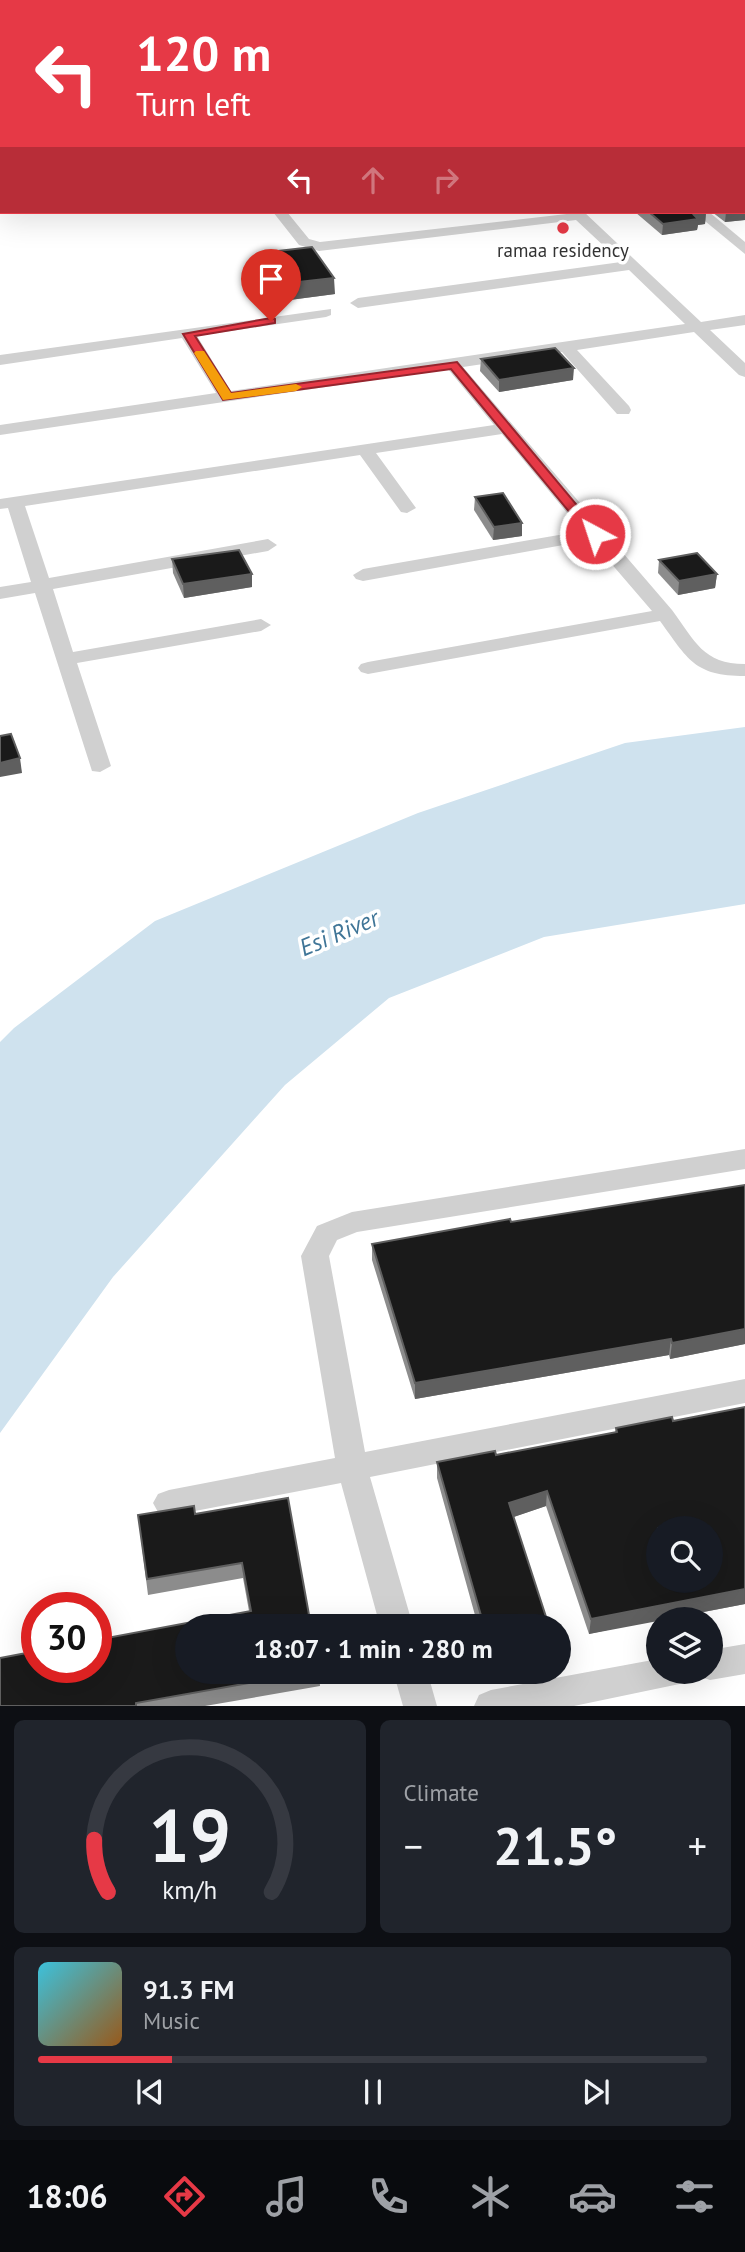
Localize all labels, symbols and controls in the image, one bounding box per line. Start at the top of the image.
text: 120 m [136,21,271,85]
icon: left [21,28,112,119]
text: Turn left [136,83,251,125]
icon: left [281,161,319,199]
icon: ahead [354,161,392,199]
icon: right [427,161,465,199]
marker: ramaa residency [555,220,571,236]
place label: ramaa residency [497,238,629,262]
pin [241,249,301,321]
icon: arrive [252,260,290,298]
position arrow [558,497,632,571]
water label: Esi River [294,901,385,963]
map controls [646,1516,723,1684]
button: search [646,1516,723,1593]
speed limit sign: 30 [21,1592,112,1683]
button: layers [646,1607,723,1684]
text: 18:07 · 1 min · 280 m [253,1632,493,1665]
text: Climate [404,1778,479,1807]
text: 19 [148,1789,231,1883]
text: 21.5° [493,1812,617,1879]
text: − [404,1821,423,1870]
text: + [688,1821,707,1870]
text: km/h [162,1874,217,1906]
text: 91.3 FM [143,1973,234,2006]
text: Music [143,2006,200,2035]
icon: previous [131,2073,169,2111]
icon: pause [354,2073,392,2111]
icon: next [577,2073,615,2111]
icon: directions [160,2172,209,2221]
icon: music [262,2172,311,2221]
icon: phone [364,2172,413,2221]
icon: climate [466,2172,515,2221]
icon: car [568,2172,617,2221]
icon: filters [670,2172,719,2221]
text: 18:06 [26,2175,108,2217]

